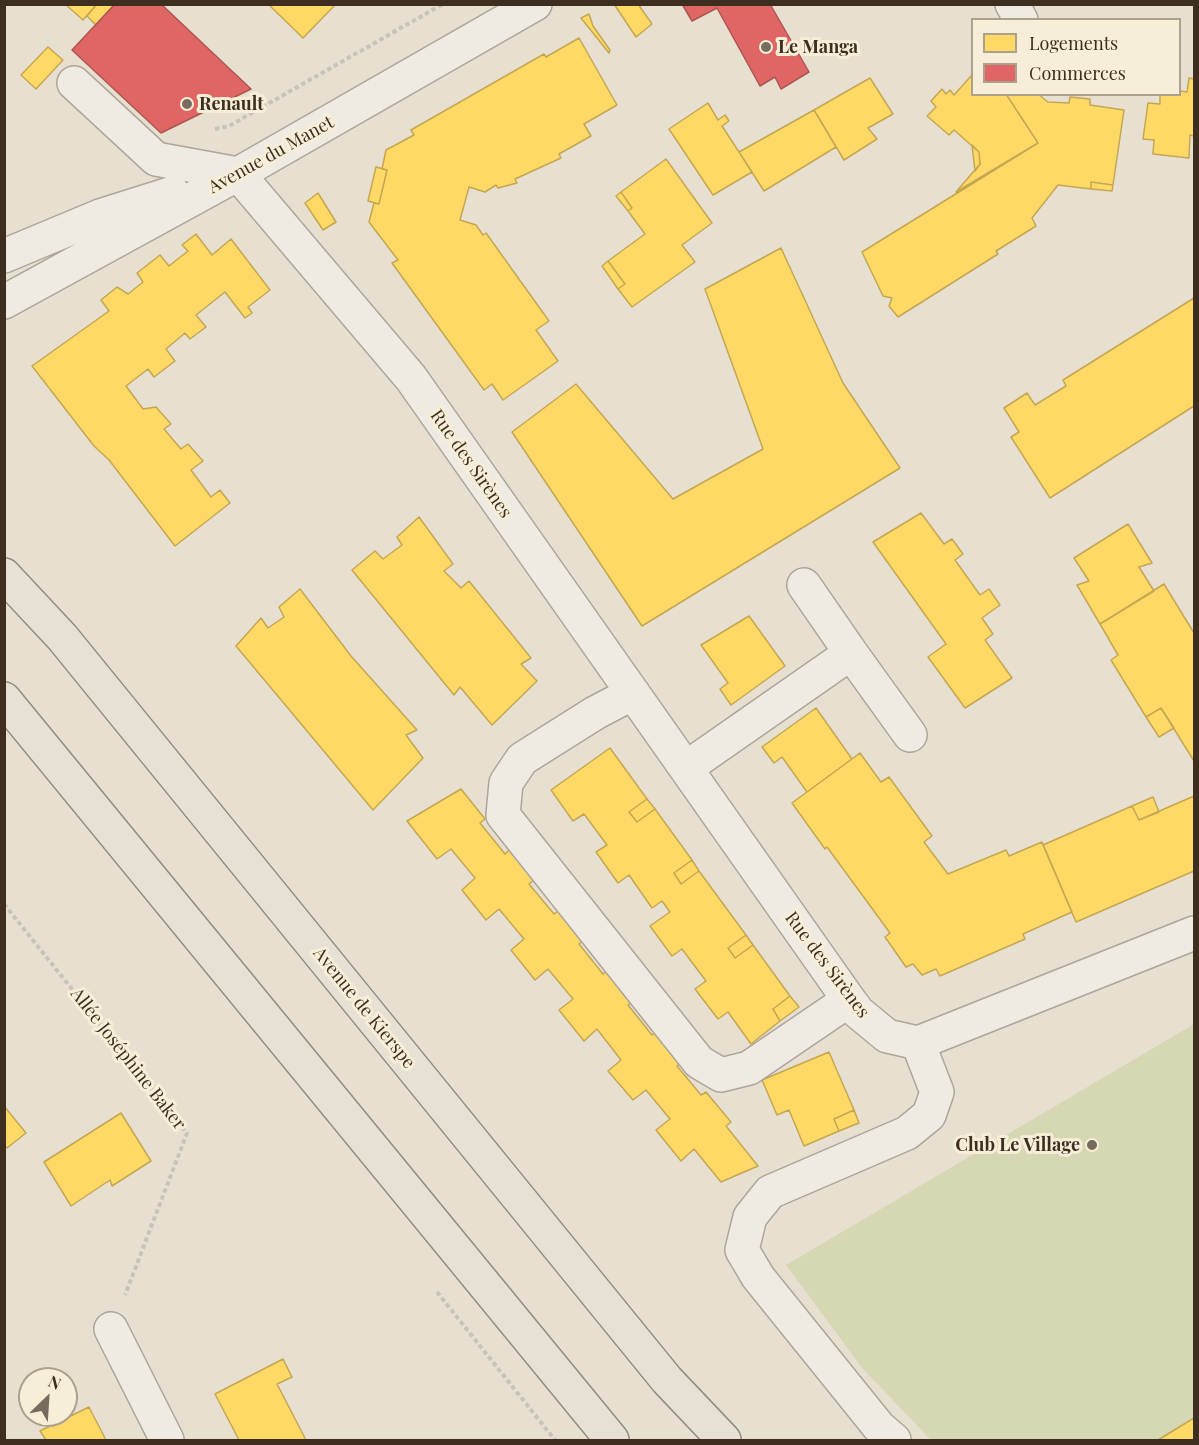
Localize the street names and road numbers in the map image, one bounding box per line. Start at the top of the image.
street label: Avenue du Manet [205,112,337,198]
street label: Rue des Sirènes [426,406,516,522]
street label: Rue des Sirènes [780,908,874,1022]
street label: Avenue de Kierspe [308,943,420,1073]
street label: Allée Joséphine Baker [66,984,190,1134]

